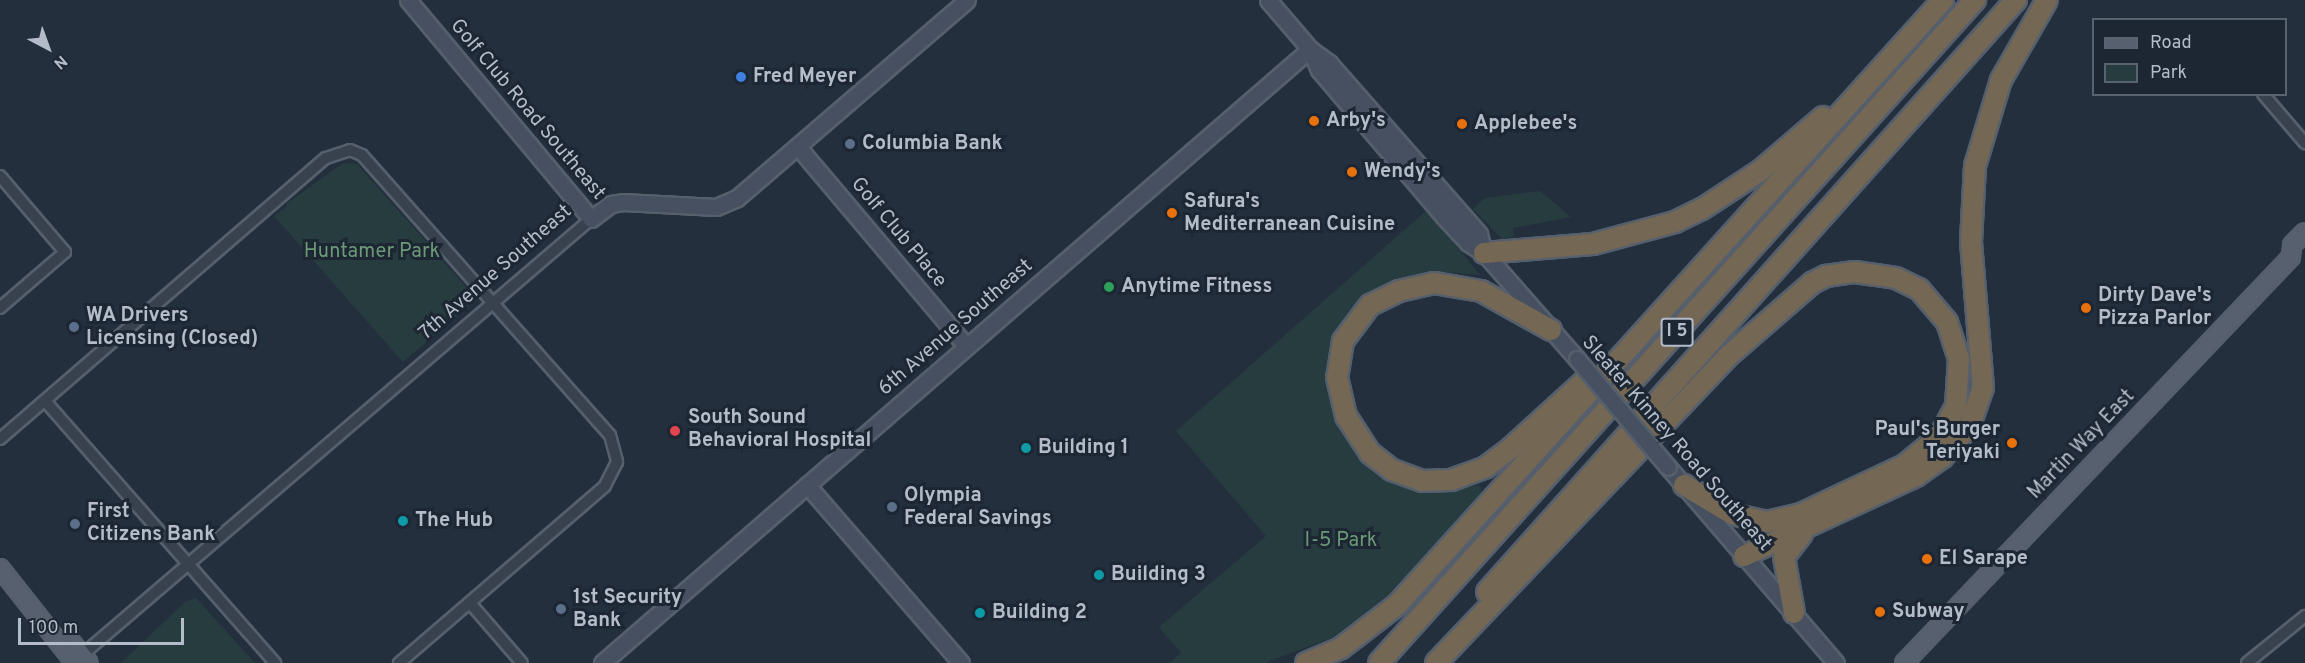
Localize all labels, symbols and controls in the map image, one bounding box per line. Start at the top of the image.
street label: Golf Club Road Southeast [444,15,610,205]
north arrow [18,18,78,78]
legend [2092,18,2287,96]
text: Road [2150,32,2192,55]
text: N [49,50,71,73]
text: Park [2150,62,2187,85]
place label: Fred Meyer [753,65,856,89]
marker: Fred Meyer [734,70,748,84]
place label: Arby's [1326,109,1386,133]
place label: Applebee's [1474,112,1577,136]
marker: Arby's [1307,114,1321,128]
marker: Applebee's [1455,117,1469,131]
place label: Columbia Bank [862,132,1003,156]
marker: Columbia Bank [843,137,857,151]
place label: Wendy's [1364,160,1441,184]
marker: Wendy's [1345,165,1359,179]
street label: Golf Club Place [845,173,951,293]
place label: Safura's Mediterranean Cuisine [1184,190,1395,237]
street label: 7th Avenue Southeast [414,200,578,346]
marker: Safura's Mediterranean Cuisine [1165,206,1179,220]
park label: Huntamer Park [304,240,440,264]
street label: 6th Avenue Southeast [874,254,1038,402]
place label: Anytime Fitness [1121,275,1272,299]
marker: Anytime Fitness [1102,280,1116,294]
place label: Dirty Dave's Pizza Parlor [2098,284,2212,331]
marker: Dirty Dave's Pizza Parlor [2079,301,2093,315]
place label: WA Drivers Licensing (Closed) [86,304,258,351]
road number: I 5 [1660,317,1694,347]
marker: WA Drivers Licensing (Closed) [67,320,81,334]
street label: Sleater Kinney Road Southeast [1576,331,1776,557]
street label: Martin Way East [2023,385,2141,505]
place label: South Sound Behavioral Hospital [688,407,871,454]
place label: Paul's Burger Teriyaki [1875,419,2000,466]
marker: South Sound Behavioral Hospital [666,422,684,440]
place label: Building 1 [1038,436,1129,460]
marker: Paul's Burger Teriyaki [2005,436,2019,450]
marker: Building 1 [1019,441,1033,455]
place label: Olympia Federal Savings [904,484,1052,531]
place label: First Citizens Bank [87,500,215,547]
marker: Olympia Federal Savings [885,500,899,514]
place label: The Hub [415,509,493,533]
marker: The Hub [396,514,410,528]
marker: First Citizens Bank [68,517,82,531]
park label: I-5 Park [1305,529,1377,553]
place label: El Sarape [1939,547,2028,571]
marker: El Sarape [1920,552,1934,566]
place label: Building 3 [1111,563,1206,587]
marker: Building 3 [1092,568,1106,582]
place label: 1st Security Bank [573,586,682,633]
place label: Subway [1892,600,1965,624]
place label: Building 2 [992,601,1087,625]
marker: 1st Security Bank [554,602,568,616]
marker: Subway [1873,605,1887,619]
scale bar [21,606,188,644]
marker: Building 2 [973,606,987,620]
text: 100 m [29,617,78,640]

